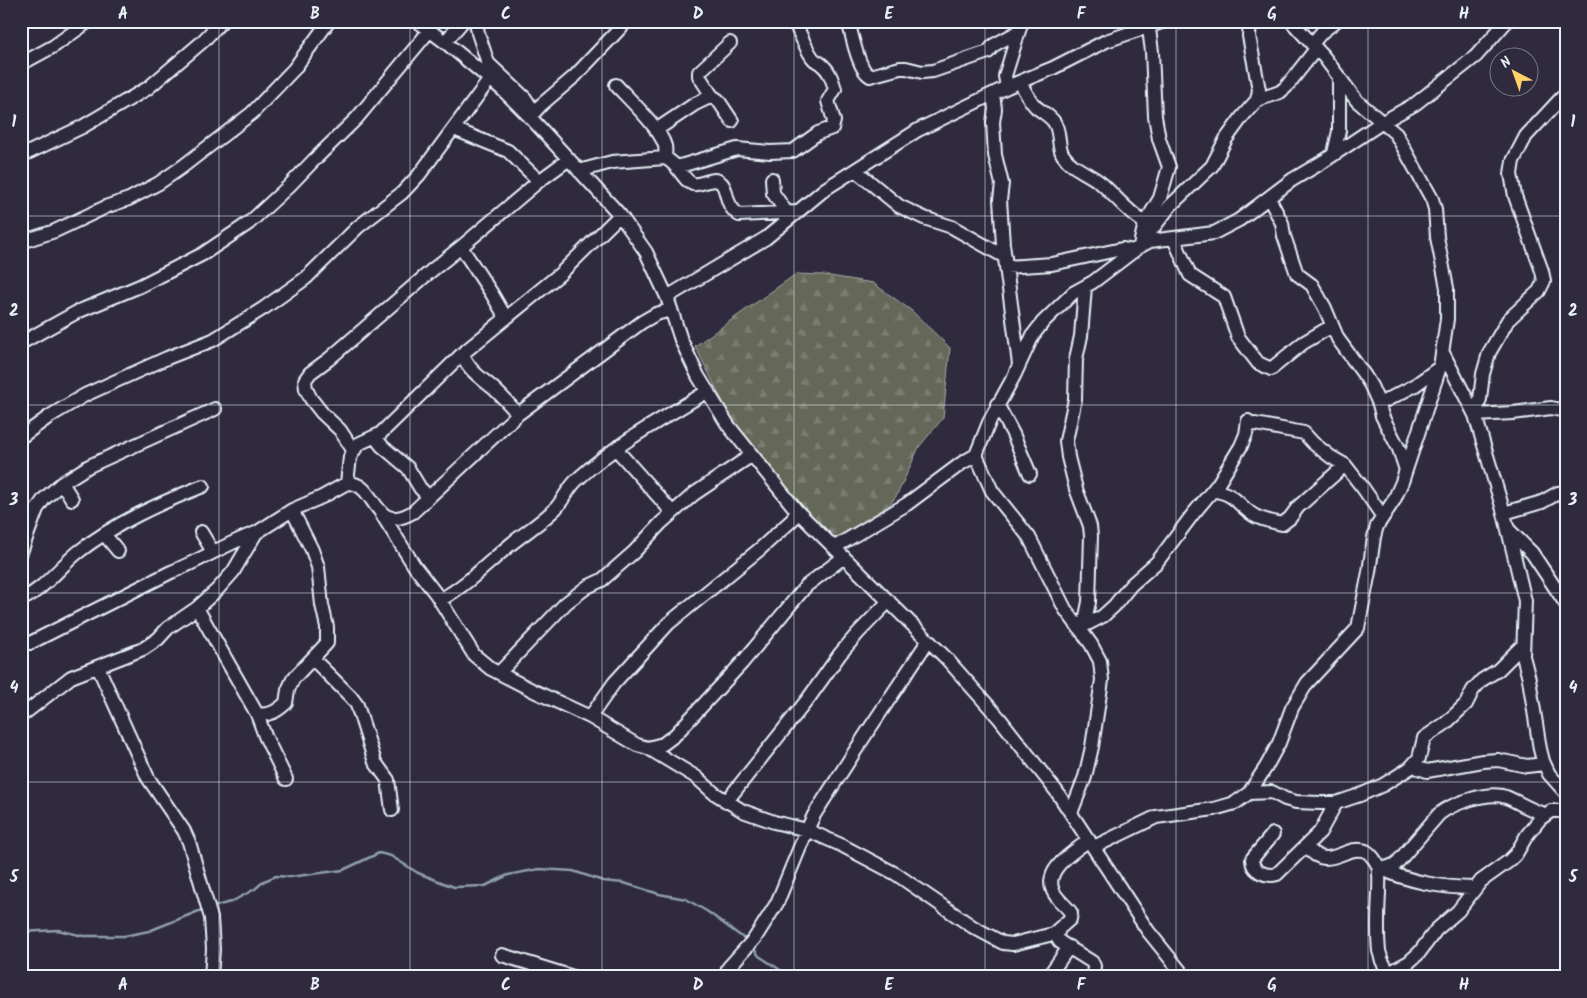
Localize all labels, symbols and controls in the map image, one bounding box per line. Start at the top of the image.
text: A [118,2,128,27]
text: B [310,2,320,27]
text: C [501,2,511,27]
text: D [693,2,704,27]
text: E [885,2,895,27]
text: F [1077,2,1087,27]
text: G [1267,2,1277,27]
text: H [1459,2,1469,27]
north arrow [1490,48,1540,98]
text: N [1496,52,1517,74]
text: 1 [12,110,17,135]
text: 1 [1571,110,1576,135]
text: 2 [9,299,19,324]
text: 2 [1568,299,1578,324]
text: 3 [9,488,19,513]
text: 3 [1568,488,1578,513]
text: 4 [10,676,19,701]
text: 4 [1569,676,1578,701]
text: 5 [9,865,20,890]
text: 5 [1568,865,1579,890]
text: A [118,973,128,998]
text: B [310,973,320,998]
text: C [501,973,511,998]
text: D [693,973,704,998]
text: E [885,973,895,998]
text: F [1077,973,1087,998]
text: G [1267,973,1277,998]
text: H [1459,973,1469,998]

